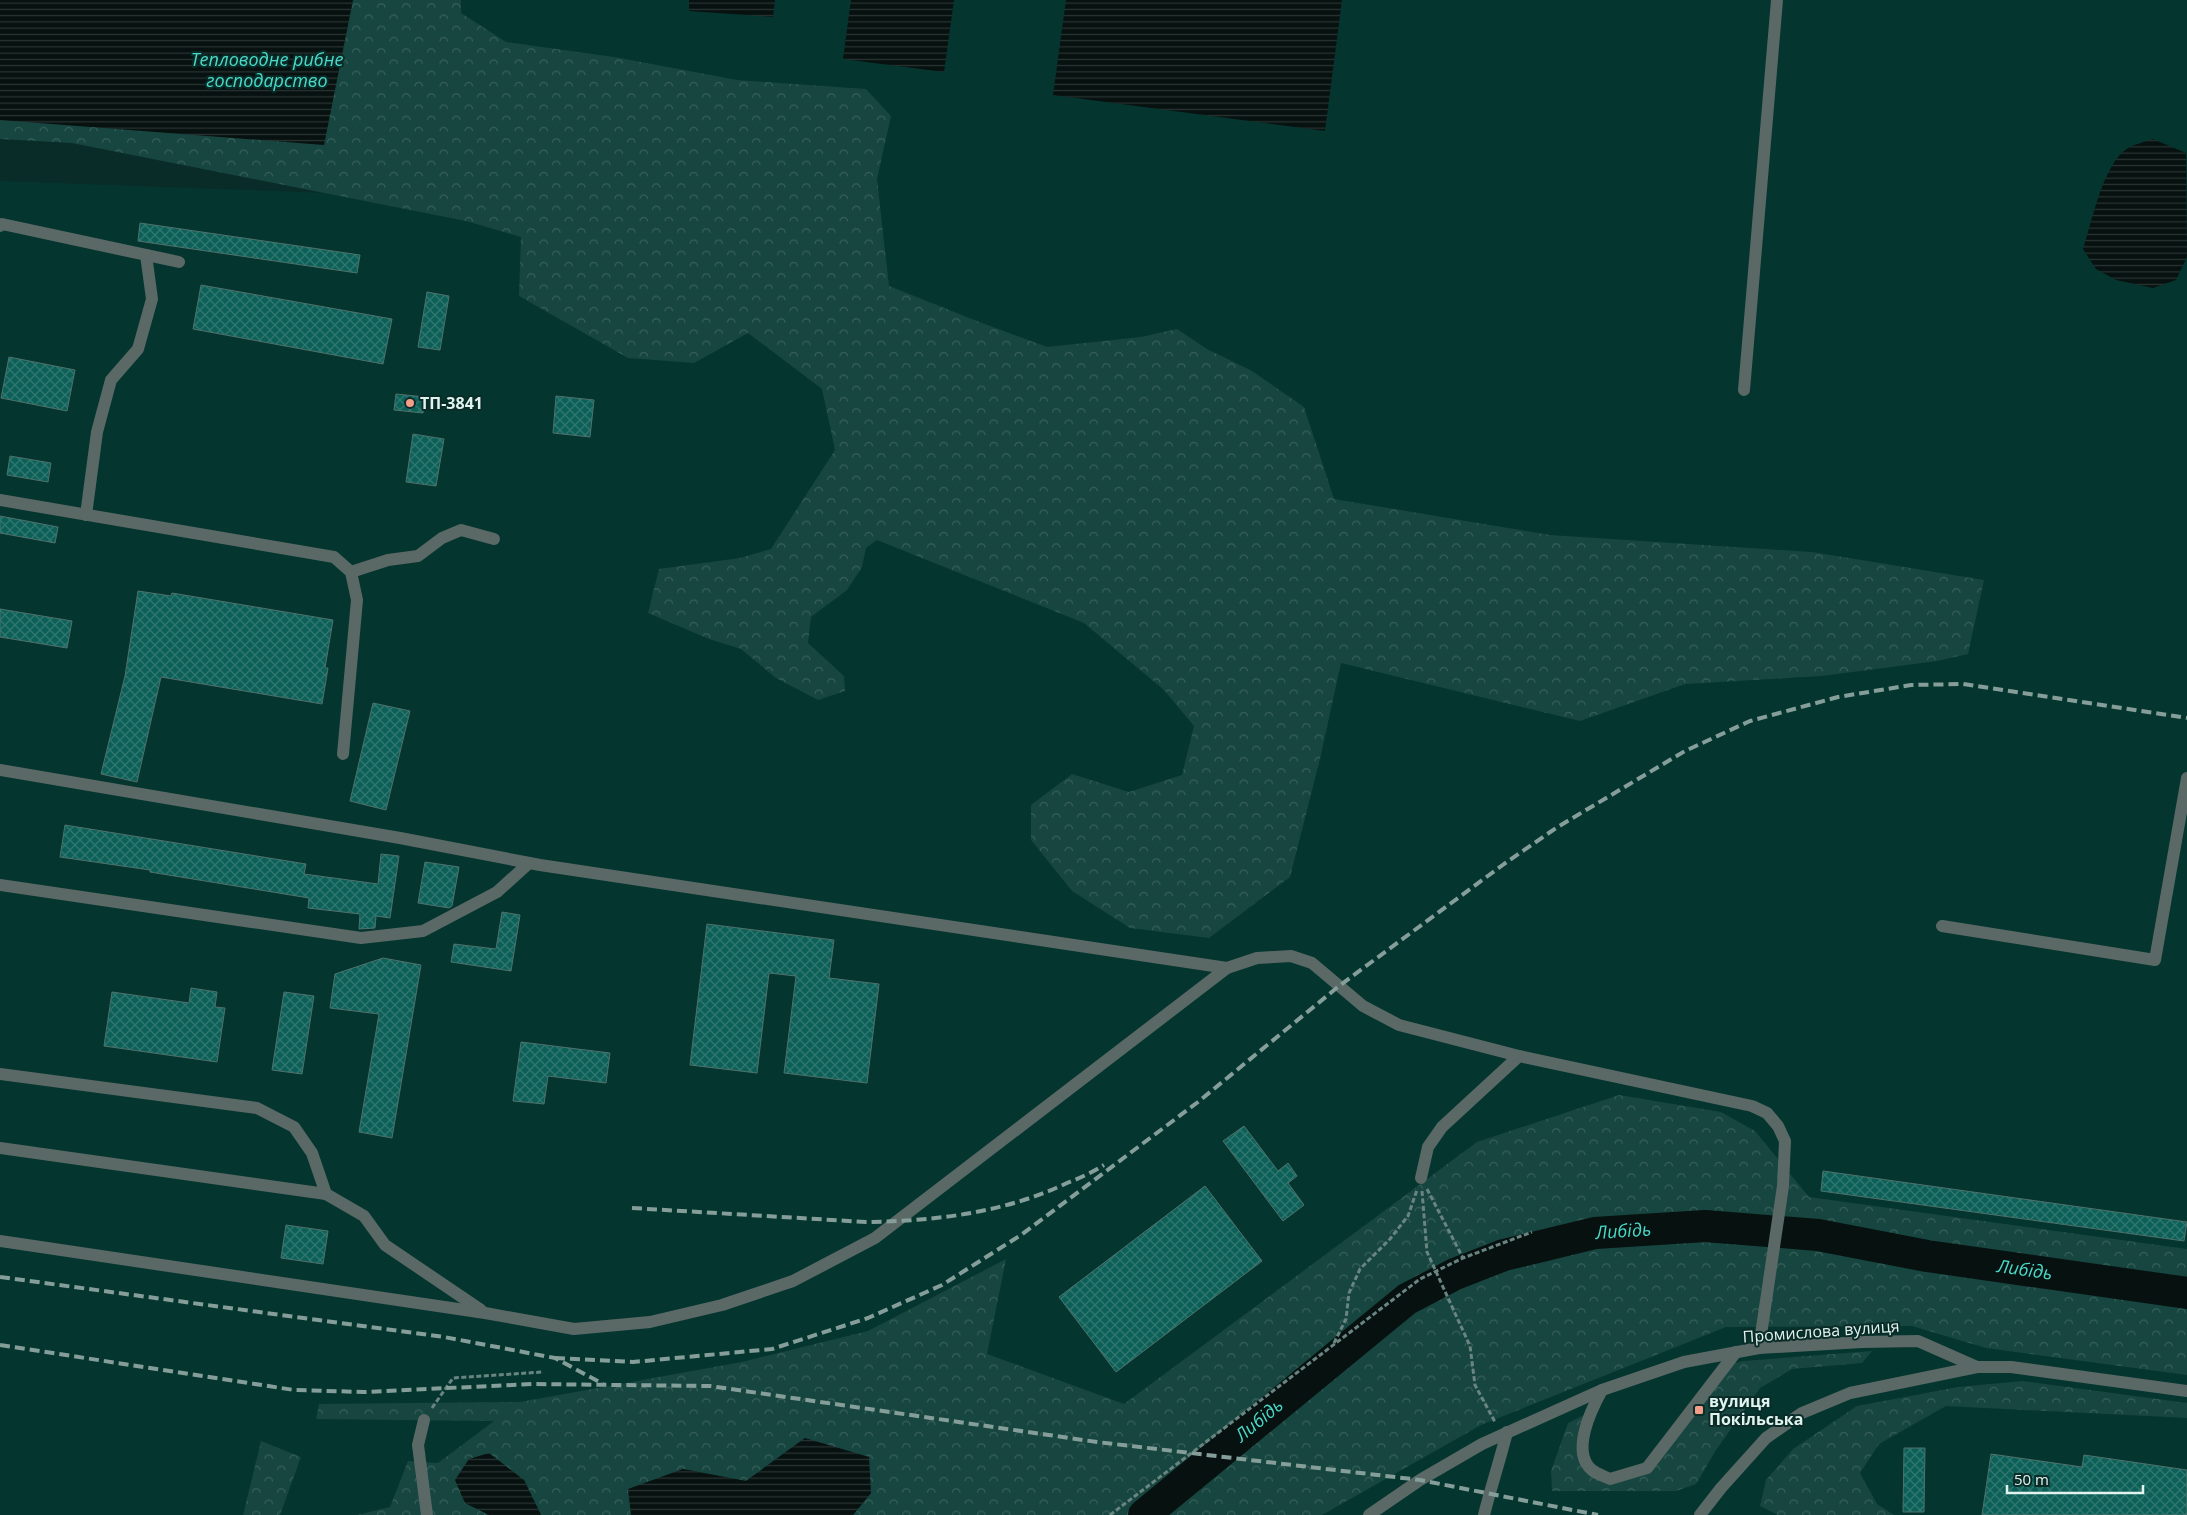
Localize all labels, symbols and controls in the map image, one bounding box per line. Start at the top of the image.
water label: Тепловодне рибне господарство [191,47,343,92]
place label: ТП-3841 [420,392,483,414]
marker: ТП-3841 [404,397,416,409]
water label: Либідь [1594,1216,1652,1244]
water label: Либідь [1995,1253,2054,1285]
street label: Промислова вулиця [1742,1315,1900,1347]
place label: вулиця Покільська [1709,1390,1803,1430]
water label: Либідь [1229,1393,1288,1447]
marker: вулиця Покільська [1693,1404,1705,1416]
scale bar [2007,1462,2143,1494]
text: 50 m [2014,1469,2049,1489]

